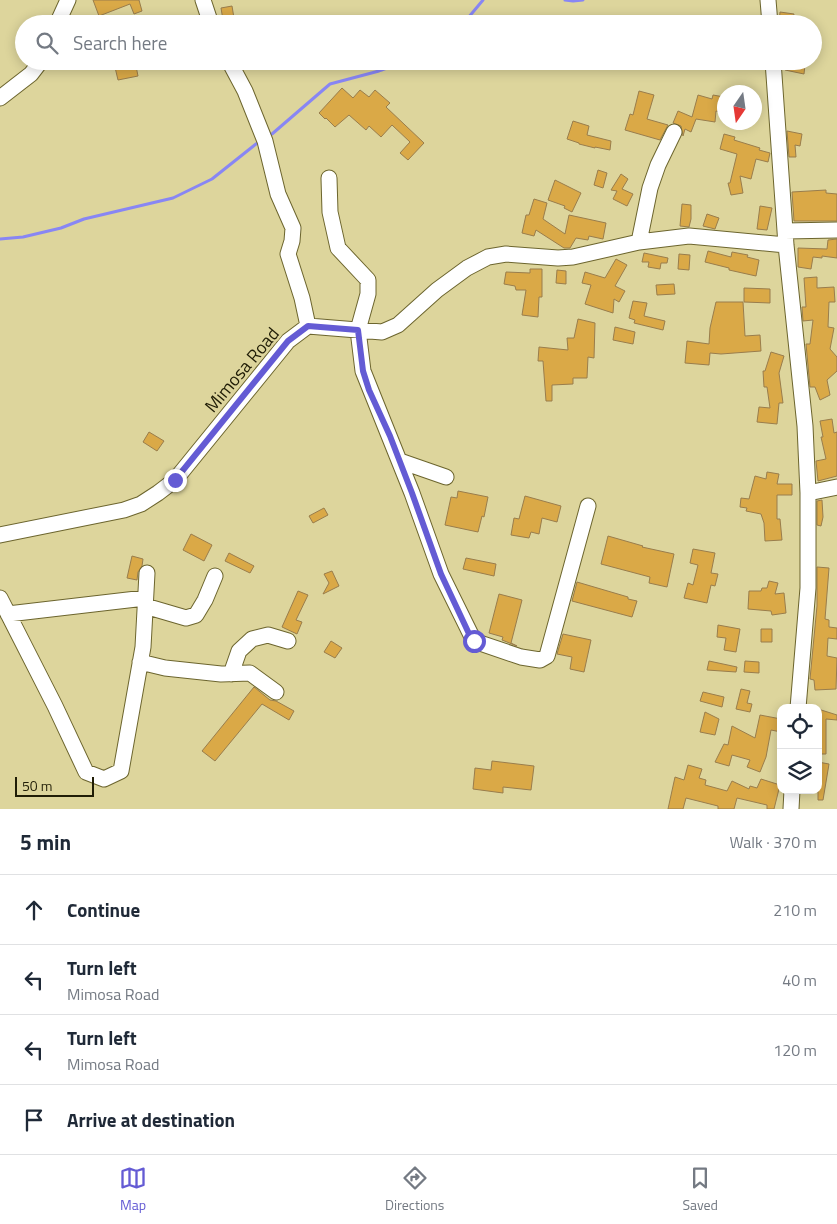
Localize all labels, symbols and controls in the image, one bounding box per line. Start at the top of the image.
search box [15,15,822,70]
text: Search here [73,28,167,57]
icon: search [33,29,61,57]
north arrow [717,85,762,130]
street label: Mimosa Road [198,321,285,418]
route end [164,469,187,492]
route start [463,630,486,653]
map controls [777,704,822,794]
button: locate [777,704,822,749]
button: layers [777,749,822,794]
scale bar [15,774,94,797]
text: 50 m [22,775,52,796]
text: 5 min [20,826,71,858]
text: Walk · 370 m [729,830,817,854]
text: Continue [67,895,140,924]
icon: ahead [20,896,48,924]
text: 210 m [773,898,817,922]
text: Turn left [67,953,137,982]
icon: left [20,966,48,994]
text: 40 m [782,968,817,992]
text: Mimosa Road [67,982,159,1006]
text: Turn left [67,1023,137,1052]
icon: left [20,1036,48,1064]
text: 120 m [773,1038,817,1062]
text: Mimosa Road [67,1052,159,1076]
text: Arrive at destination [67,1105,235,1134]
icon: arrive [20,1106,48,1134]
tab: Map [119,1164,147,1215]
tab: Directions [385,1164,444,1215]
tab: Saved [682,1164,718,1215]

